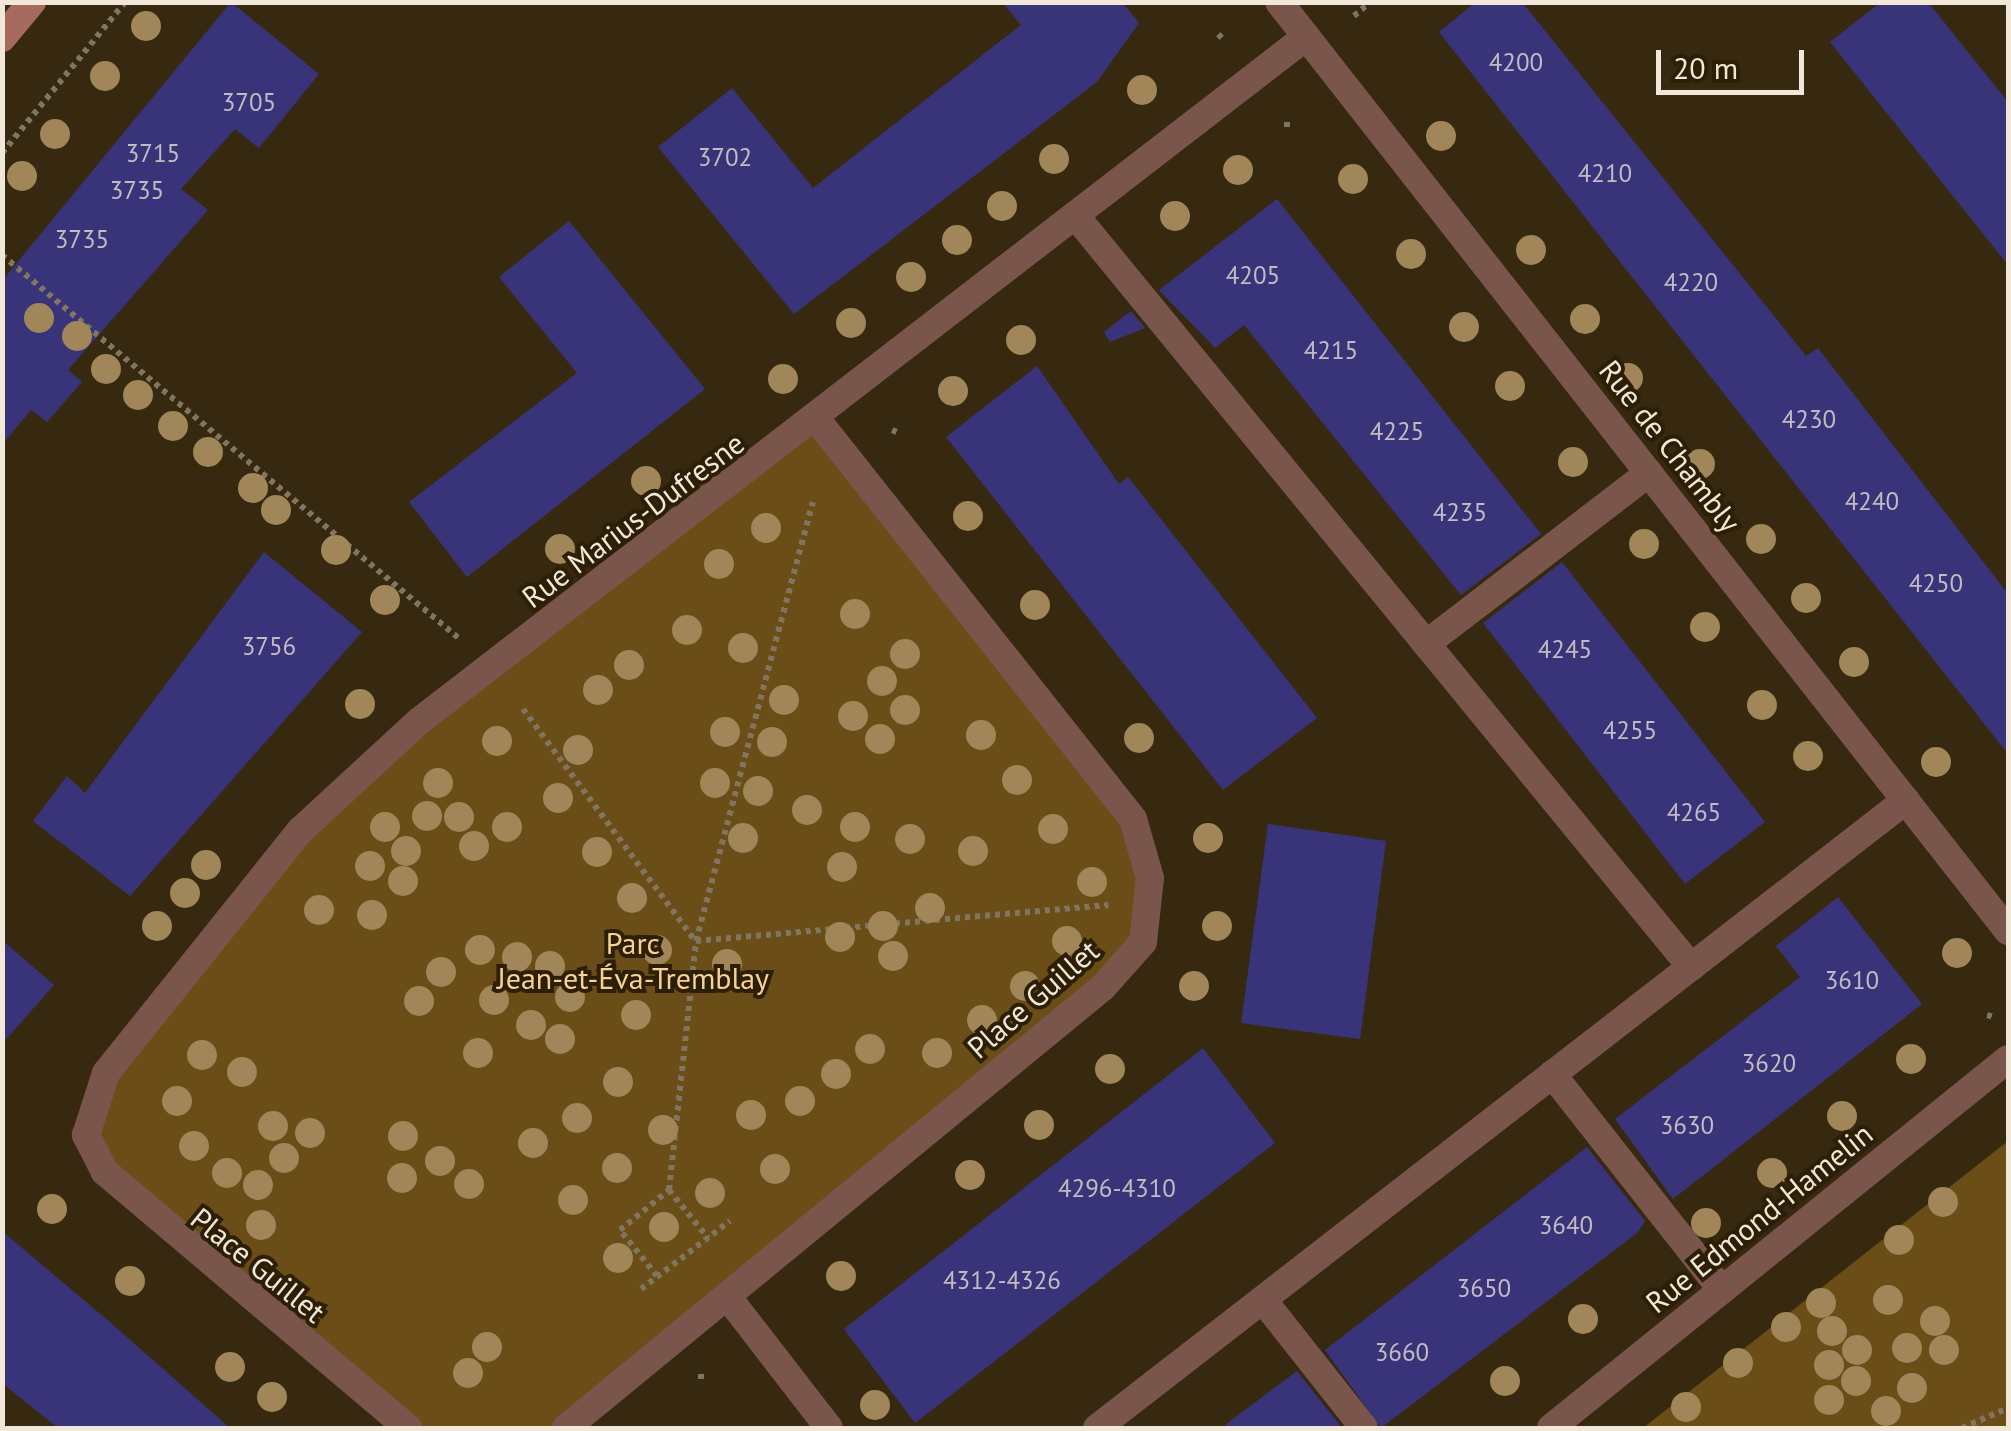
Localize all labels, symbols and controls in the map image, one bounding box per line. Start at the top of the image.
scale bar [1661,30,1808,92]
house number: 4200 [1489,47,1543,77]
text: 20 m [1673,48,1738,87]
house number: 3705 [222,87,276,117]
house number: 3715 [126,138,180,168]
house number: 3702 [698,142,752,172]
house number: 4210 [1578,158,1632,188]
house number: 3735 [110,175,164,205]
house number: 3735 [55,224,109,254]
house number: 4205 [1226,260,1280,290]
house number: 4220 [1664,267,1718,297]
house number: 4215 [1304,335,1358,365]
street label: Rue de Chambly [1592,353,1748,539]
house number: 4230 [1782,404,1836,434]
house number: 4225 [1370,416,1424,446]
street label: Rue Marius-Dufresne [515,425,751,615]
house number: 4240 [1845,486,1899,516]
house number: 4235 [1433,497,1487,527]
house number: 4250 [1909,568,1963,598]
house number: 3756 [242,631,296,661]
house number: 4245 [1538,634,1592,664]
house number: 4255 [1603,715,1657,745]
house number: 4265 [1667,797,1721,827]
park label: Parc Jean-et-Éva-Tremblay [497,925,769,996]
street label: Place Guillet [960,932,1106,1066]
house number: 3610 [1825,965,1879,995]
house number: 3620 [1742,1048,1796,1078]
house number: 3630 [1660,1110,1714,1140]
street label: Rue Edmond-Hamelin [1639,1116,1879,1320]
house number: 4296-4310 [1058,1173,1176,1203]
street label: Place Guillet [184,1200,332,1330]
house number: 3640 [1539,1210,1593,1240]
house number: 4312-4326 [943,1265,1061,1295]
house number: 3650 [1457,1273,1511,1303]
house number: 3660 [1375,1337,1429,1367]

